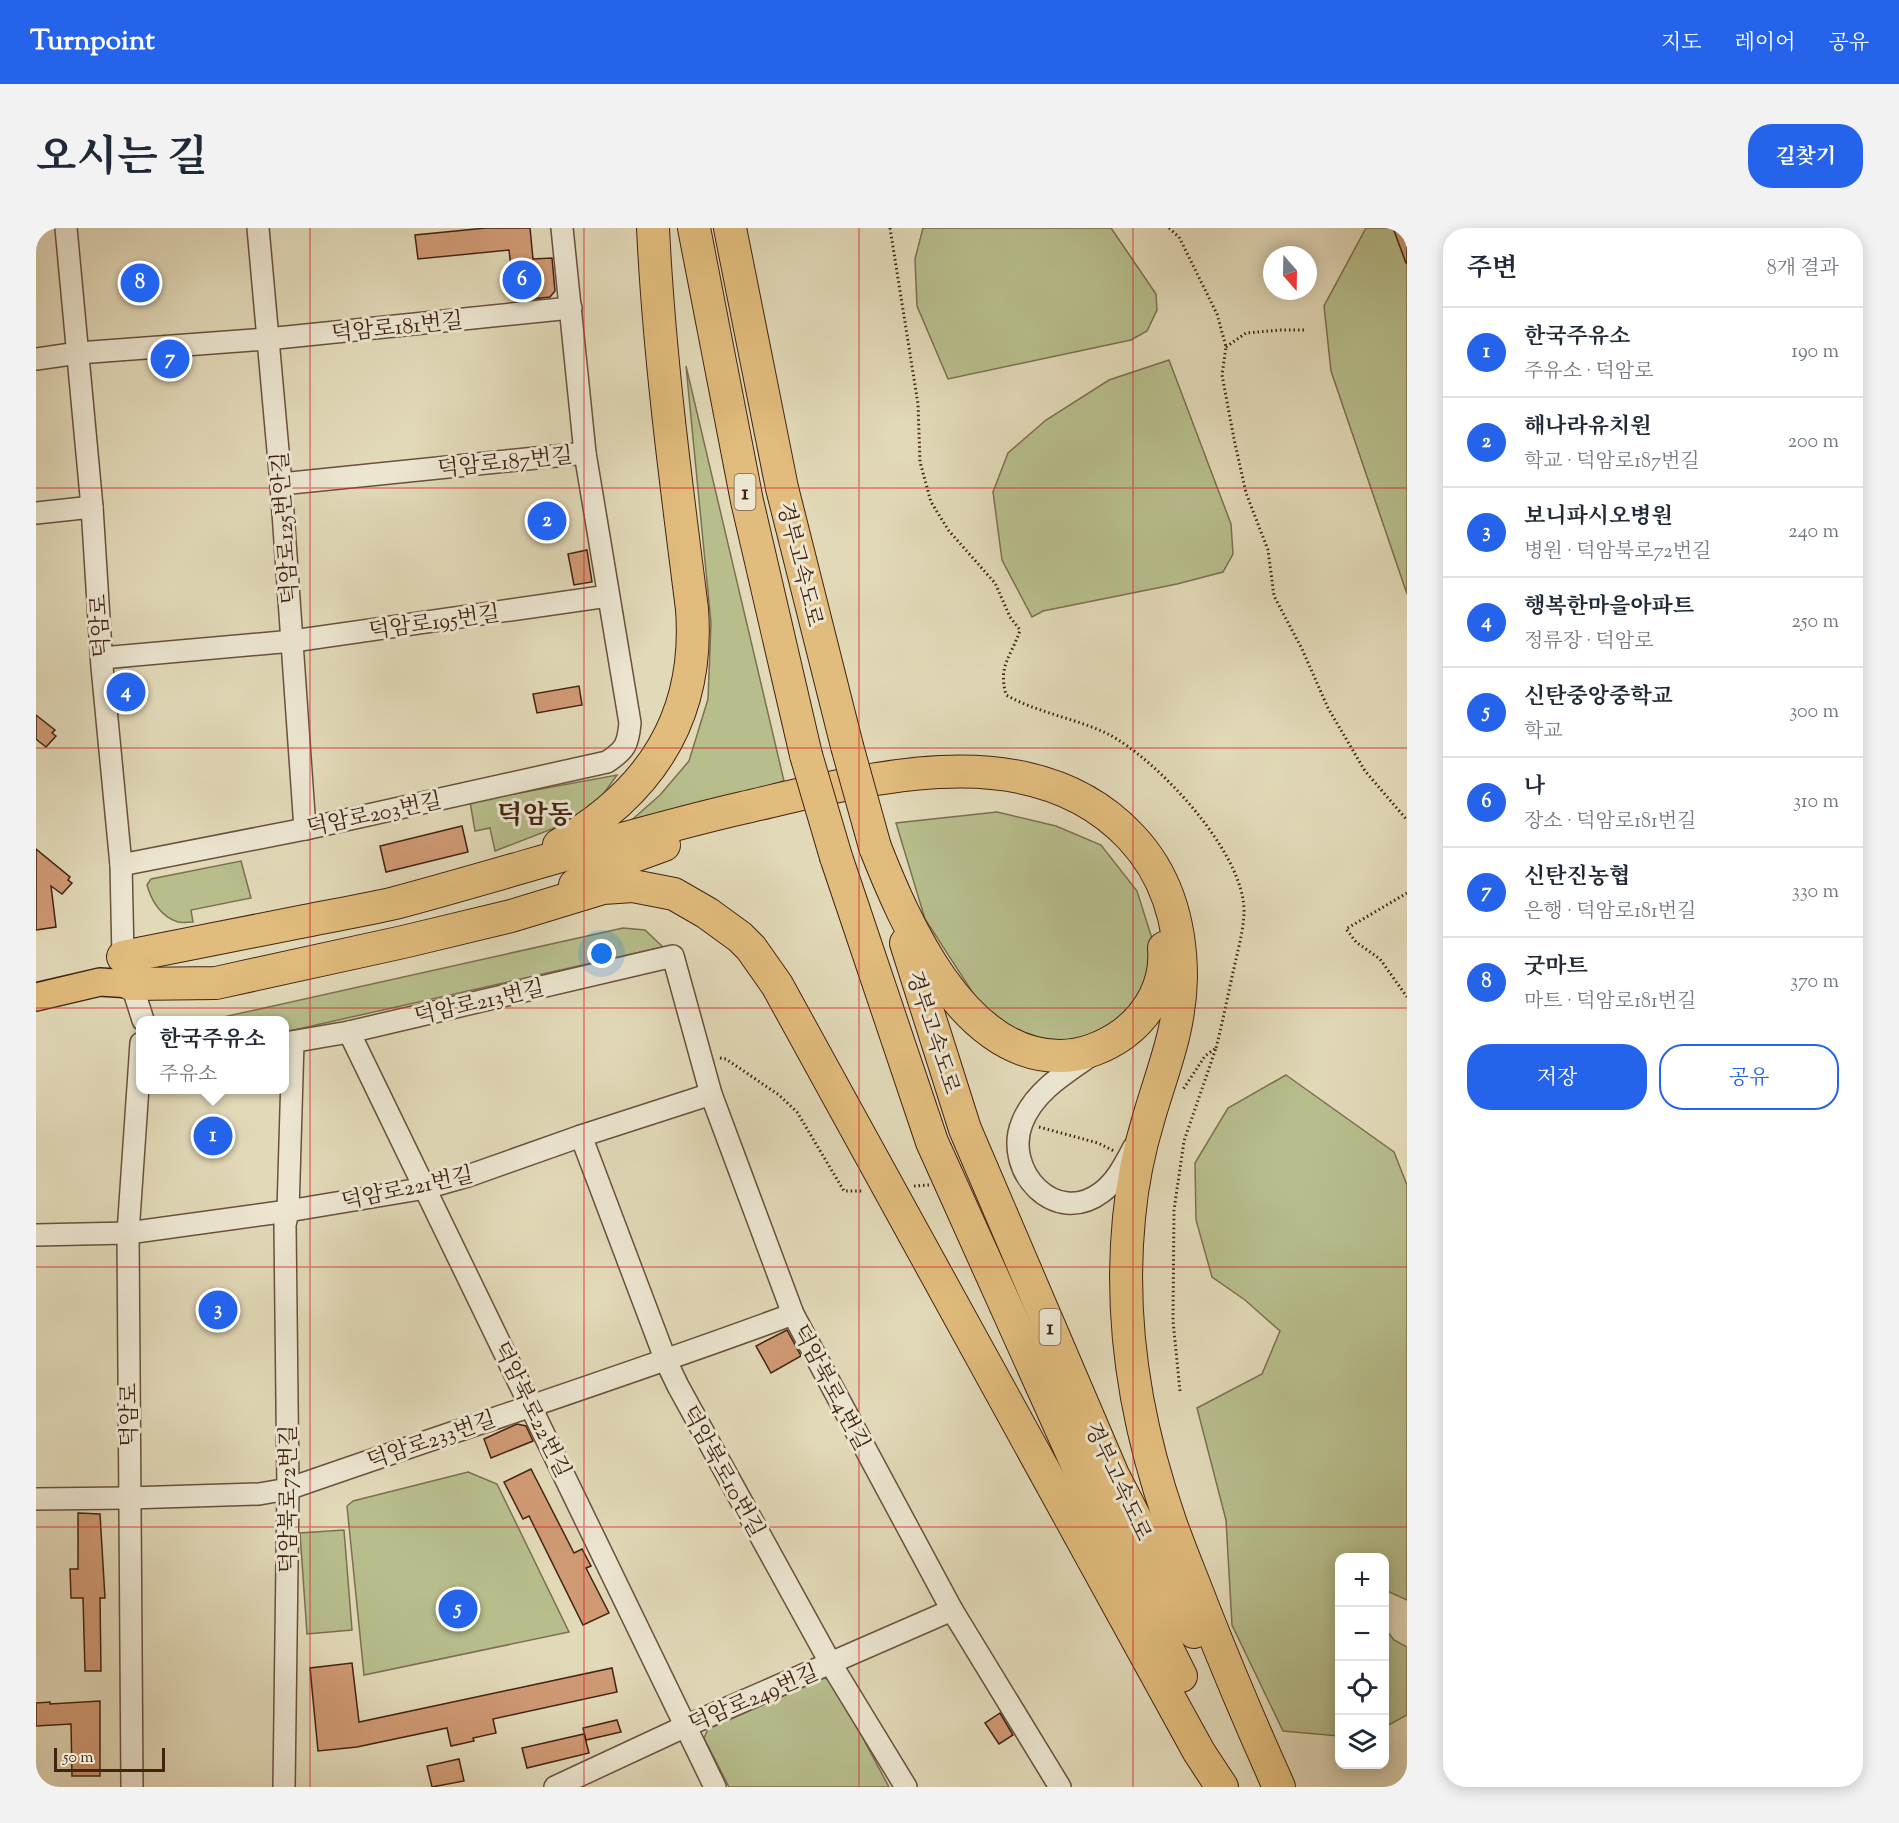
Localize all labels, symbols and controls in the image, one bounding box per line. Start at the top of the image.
text: Turnpoint [30,22,155,62]
text: 지도 [1661,29,1702,59]
text: 레이어 [1735,29,1795,59]
text: 공유 [1828,29,1869,59]
button: 길찾기 [1748,124,1863,188]
text: 오시는 길 [36,130,207,190]
north arrow [1263,246,1317,300]
text: 주변 [1467,251,1517,288]
text: 8개 결과 [1767,255,1839,284]
pin: 6 [502,257,542,302]
pin: 8 [120,260,160,306]
street label: 덕암로181번길 [330,306,465,352]
text: 한국주유소 [1524,322,1630,354]
pin: 7 [150,336,190,382]
text: 1 [1483,338,1490,367]
text: 190 m [1791,338,1839,367]
text: 주유소 · 덕암로 [1524,358,1653,387]
text: 해나라유치원 [1524,412,1652,444]
text: 2 [1482,428,1491,457]
text: 200 m [1788,428,1839,457]
street label: 덕암로187번길 [436,441,574,487]
text: 학교 · 덕암로187번길 [1524,448,1700,477]
street label: 덕암로125번안길 [266,450,308,605]
road number: 1 [734,474,756,510]
pin: 2 [528,498,566,544]
street label: 경부고속도로 [767,499,829,630]
text: 보니파시오병원 [1524,502,1673,534]
text: 3 [1482,518,1491,547]
text: 240 m [1788,518,1839,547]
text: 병원 · 덕암북로72번길 [1524,538,1711,567]
text: 행복한마을아파트 [1524,592,1694,624]
street label: 덕암로 [84,593,120,659]
street label: 덕암로195번길 [367,599,502,649]
text: 4 [1481,608,1492,637]
text: 250 m [1791,608,1839,637]
text: 정류장 · 덕암로 [1524,628,1653,657]
pin: 4 [106,670,146,714]
text: 신탄중앙중학교 [1524,682,1673,714]
text: 5 [1483,698,1490,727]
text: 300 m [1789,698,1839,727]
text: 학교 [1524,718,1563,747]
text: 나 [1524,772,1545,804]
street label: 덕암로203번길 [304,786,445,846]
text: 6 [1482,788,1491,817]
text: 310 m [1793,788,1839,817]
district label: 덕암동 [497,798,573,835]
text: 장소 · 덕암로181번길 [1524,808,1696,837]
text: 신탄진농협 [1524,862,1630,894]
text: 7 [1481,878,1492,907]
text: 330 m [1792,878,1839,907]
text: 은행 · 덕암로181번길 [1524,898,1696,927]
your location [587,939,616,968]
text: 굿마트 [1524,952,1588,984]
street label: 경부고속도로 [896,967,966,1099]
text: 8 [1482,968,1492,997]
text: 370 m [1790,968,1839,997]
street label: 덕암로213번길 [411,973,548,1034]
text: 마트 · 덕암로181번길 [1524,988,1696,1017]
popup [136,1016,289,1094]
text: 한국주유소 [159,1025,266,1057]
button: 저장 [1467,1044,1647,1110]
button: 공유 [1659,1044,1839,1110]
text: 주유소 [159,1061,217,1090]
pin: 1 [194,1114,232,1158]
street label: 덕암로221번길 [339,1160,477,1220]
pin: 3 [198,1288,237,1332]
road number: 1 [1040,1309,1060,1345]
street label: 덕암북로4번길 [783,1320,876,1457]
street label: 덕암북로22번길 [483,1337,577,1484]
street label: 덕암로 [115,1383,147,1447]
street label: 덕암북로10번길 [672,1401,771,1544]
street label: 덕암로233번길 [363,1405,501,1479]
street label: 경부고속도로 [1075,1418,1158,1547]
street label: 덕암북로72번길 [274,1425,306,1573]
map controls [1335,1553,1389,1769]
button: + [1335,1553,1389,1607]
pin: 5 [438,1586,478,1632]
button: − [1335,1607,1389,1661]
street label: 덕암로249번길 [684,1658,824,1741]
button: locate [1335,1661,1389,1715]
button: layers [1335,1715,1389,1769]
scale bar [54,1745,165,1772]
text: 50 m [63,1747,94,1770]

